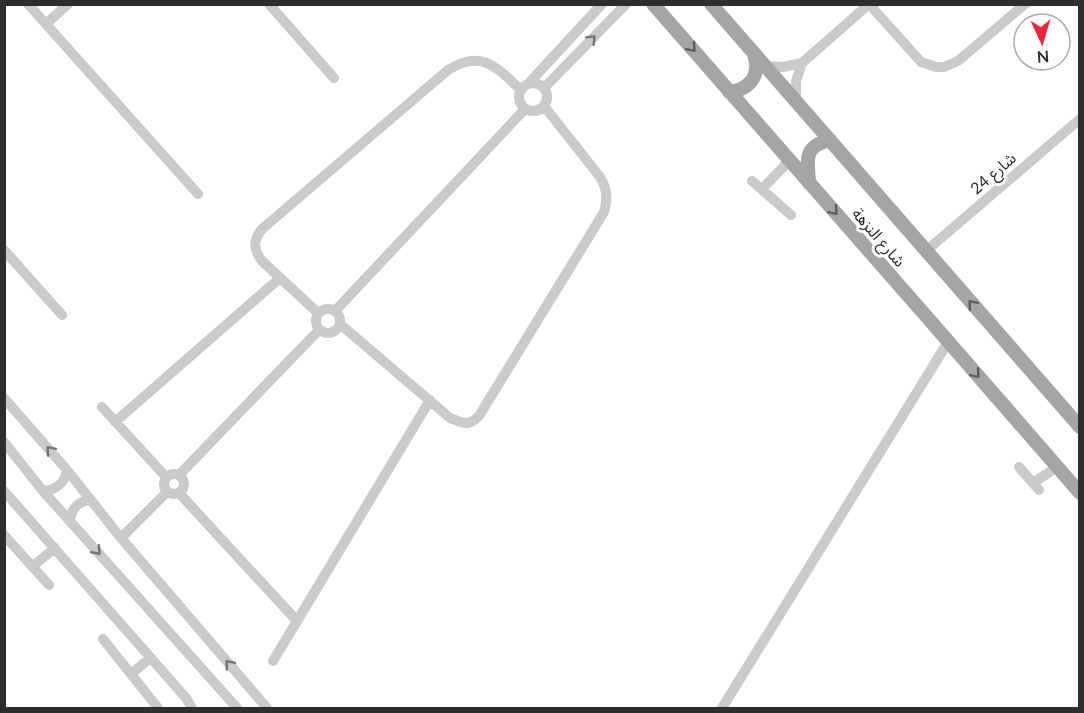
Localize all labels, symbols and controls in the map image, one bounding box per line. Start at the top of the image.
north arrow [1012,12,1072,72]
one-way arrow [585,35,596,45]
one-way arrow [684,42,695,53]
text: N [1036,48,1050,67]
street label: شارع 24 [966,148,1022,200]
street label: شارع النزهة [846,203,910,272]
one-way arrow [827,204,838,215]
one-way arrow [968,300,979,311]
one-way arrow [969,367,980,378]
one-way arrow [46,446,57,457]
one-way arrow [90,544,101,555]
one-way arrow [225,660,236,671]

